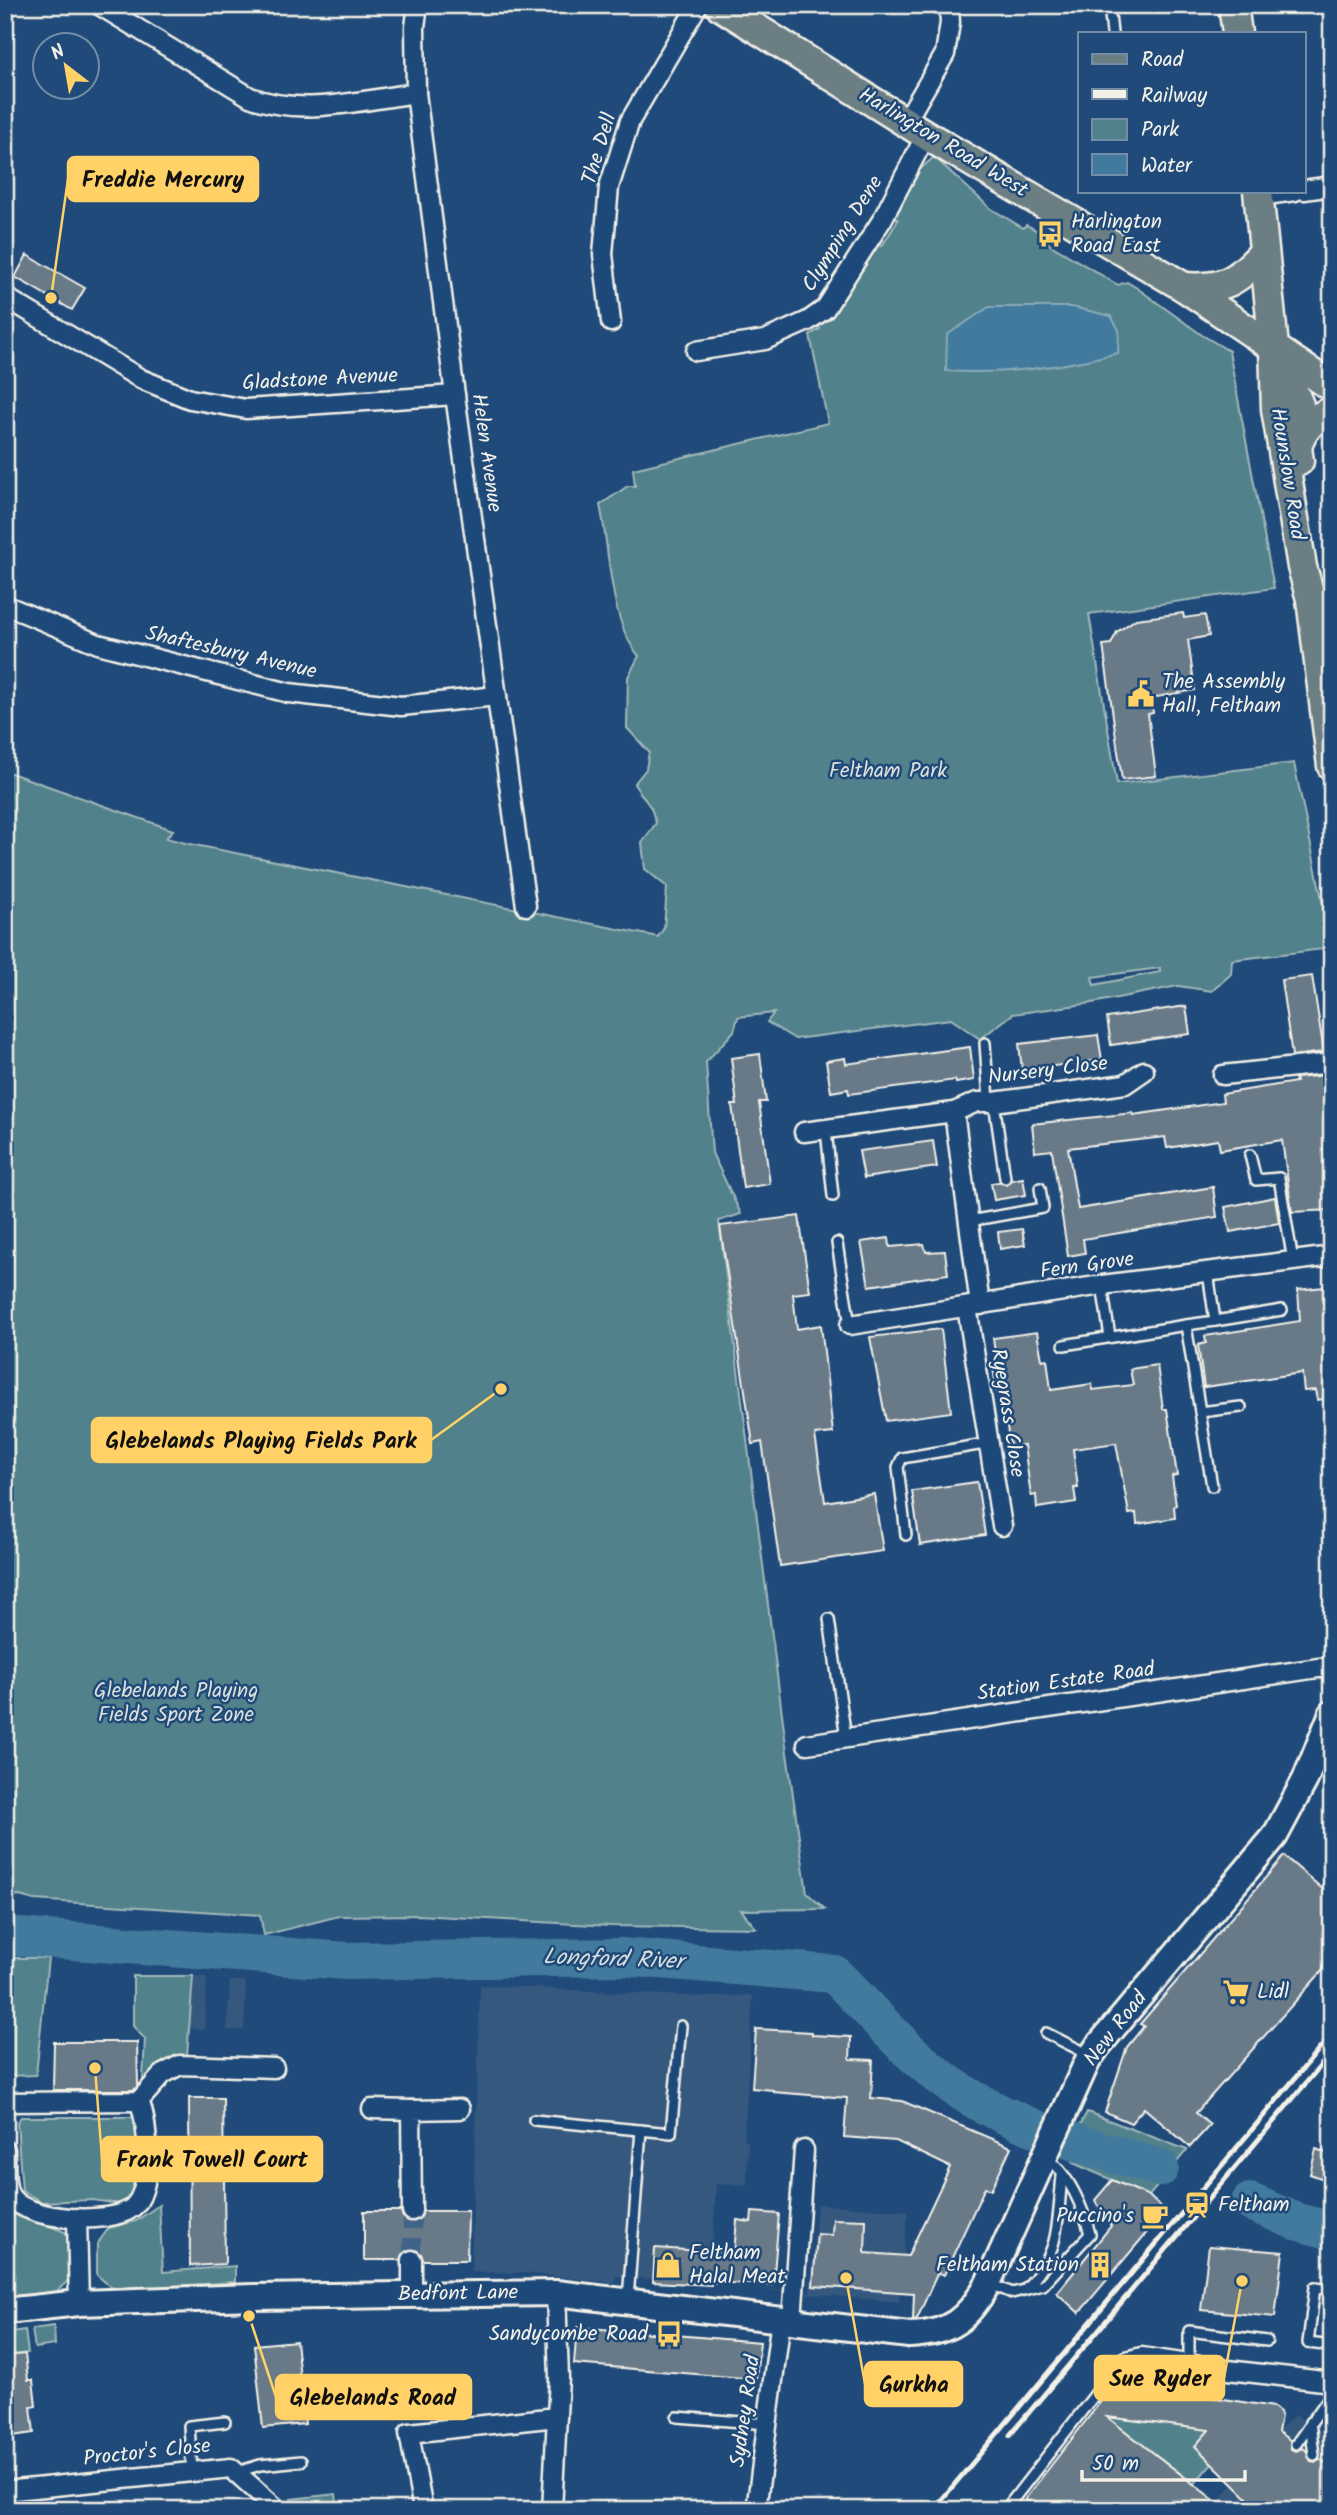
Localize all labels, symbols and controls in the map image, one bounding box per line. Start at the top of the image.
north arrow [32,32,102,102]
legend [1078,32,1306,192]
text: N [45,37,71,69]
text: Road [1141,44,1184,77]
street label: Harlington Road West [852,79,1035,207]
text: Railway [1141,80,1207,113]
street label: The Dell [573,109,627,189]
text: Park [1141,114,1179,147]
text: Water [1141,150,1193,183]
callout: Freddie Mercury [68,157,258,201]
text: Freddie Mercury [82,163,244,199]
street label: Clymping Dene [794,169,892,299]
place label: Harlington Road East [1071,206,1162,263]
bus stop icon: Harlington Road East [1035,219,1065,249]
street label: Gladstone Avenue [241,359,399,401]
street label: Helen Avenue [461,392,511,515]
street label: Hounslow Road [1260,406,1314,543]
street label: Shaftesbury Avenue [142,617,320,689]
place label: The Assembly Hall, Feltham [1162,666,1285,723]
public building icon: The Assembly Hall, Feltham [1126,679,1156,709]
park label: Feltham Park [829,755,947,788]
street label: Nursery Close [986,1047,1110,1095]
street label: Fern Grove [1038,1243,1137,1289]
street label: Ryegrass Close [981,1346,1034,1480]
callout: Glebelands Playing Fields Park [92,1418,431,1462]
text: Glebelands Playing Fields Park [106,1424,417,1460]
street label: Station Estate Road [975,1653,1157,1711]
park label: Glebelands Playing Fields Sport Zone [94,1675,258,1732]
water label: Longford River [542,1940,688,1981]
place label: Lidl [1257,1976,1289,2009]
supermarket icon: Lidl [1221,1977,1251,2007]
street label: New Road [1076,1984,1157,2074]
callout: Frank Towell Court [102,2137,322,2181]
text: Frank Towell Court [116,2143,308,2179]
place label: Feltham [1218,2189,1290,2222]
station icon: Feltham [1182,2190,1212,2220]
place label: Puccino's [1056,2200,1134,2233]
cafe icon: Puccino's [1140,2201,1170,2231]
place label: Feltham Halal Meat [689,2237,786,2294]
place label: Feltham Station [936,2249,1079,2282]
shop icon: Feltham Halal Meat [653,2250,683,2280]
building icon: Feltham Station [1085,2250,1115,2280]
street label: Bedfont Lane [398,2276,519,2312]
place label: Sandycombe Road [489,2318,649,2351]
bus stop icon: Sandycombe Road [654,2319,684,2349]
street label: Sydney Road [722,2352,770,2469]
callout: Sue Ryder [1095,2356,1224,2400]
callout: Gurkha [865,2362,962,2406]
text: Sue Ryder [1109,2362,1213,2398]
text: Gurkha [879,2368,949,2404]
callout: Glebelands Road [276,2375,471,2419]
text: Glebelands Road [290,2381,457,2417]
street label: Proctor's Close [82,2430,213,2476]
scale bar [1082,2438,1244,2482]
text: 50 m [1092,2448,1139,2481]

